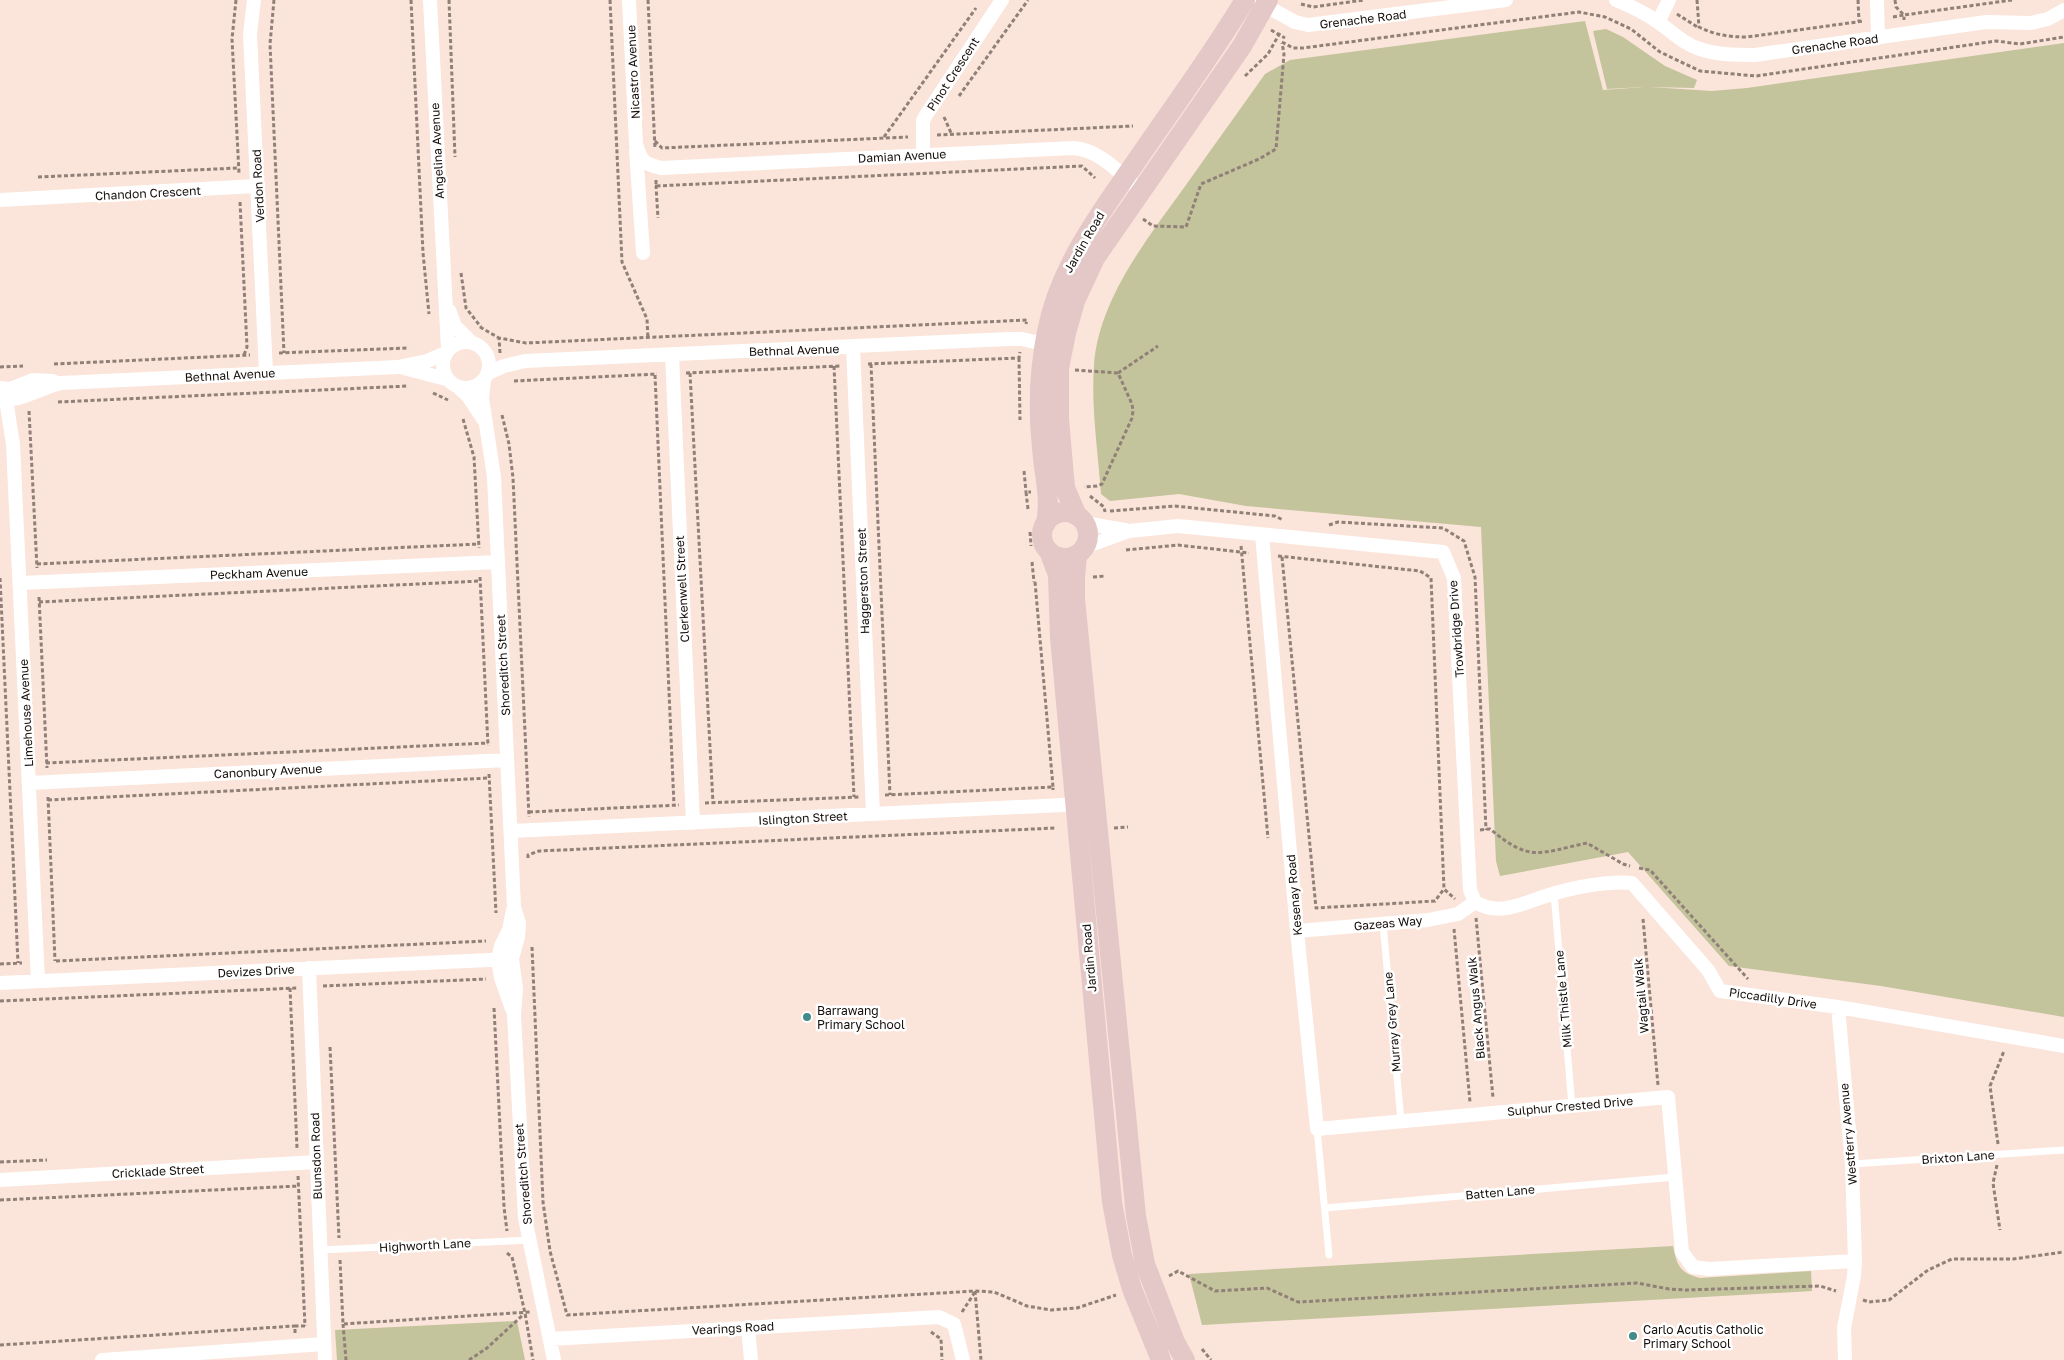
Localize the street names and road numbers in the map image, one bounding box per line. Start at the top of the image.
street label: Grenache Road [1319,6,1407,32]
street label: Nicastro Avenue [623,25,643,119]
street label: Grenache Road [1791,30,1879,58]
street label: Pinot Crescent [924,34,983,114]
street label: Angelina Avenue [427,102,447,199]
street label: Damian Avenue [857,146,947,166]
street label: Verdon Road [249,149,267,223]
street label: Chandon Crescent [95,183,202,203]
street label: Jardin Road [1060,209,1108,275]
street label: Bethnal Avenue [748,341,840,359]
street label: Bethnal Avenue [184,365,276,385]
street label: Haggerston Street [854,527,872,635]
street label: Clerkenwell Street [672,535,692,643]
street label: Peckham Avenue [210,564,308,582]
street label: Trowbridge Drive [1445,580,1467,678]
street label: Shoreditch Street [493,614,513,716]
street label: Limehouse Avenue [16,659,36,767]
street label: Canonbury Avenue [213,761,323,781]
street label: Islington Street [758,808,848,828]
street label: Kesenay Road [1283,854,1305,936]
street label: Gazeas Way [1353,913,1423,933]
street label: Jardin Road [1079,923,1099,993]
street label: Milk Thistle Lane [1551,949,1575,1049]
street label: Black Angus Walk [1464,956,1488,1060]
street label: Wagtail Walk [1630,958,1652,1034]
street label: Devizes Drive [217,961,295,981]
street label: Murray Grey Lane [1380,971,1404,1073]
street label: Piccadilly Drive [1728,984,1818,1012]
street label: Westferry Avenue [1836,1082,1860,1186]
street label: Sulphur Crested Drive [1506,1093,1634,1119]
street label: Blunsdon Road [307,1112,325,1200]
street label: Shoreditch Street [511,1123,535,1225]
street label: Brixton Lane [1921,1147,1995,1167]
street label: Cricklade Street [111,1161,205,1181]
street label: Batten Lane [1465,1181,1535,1203]
street label: Highworth Lane [379,1235,471,1255]
street label: Vearings Road [691,1318,775,1338]

